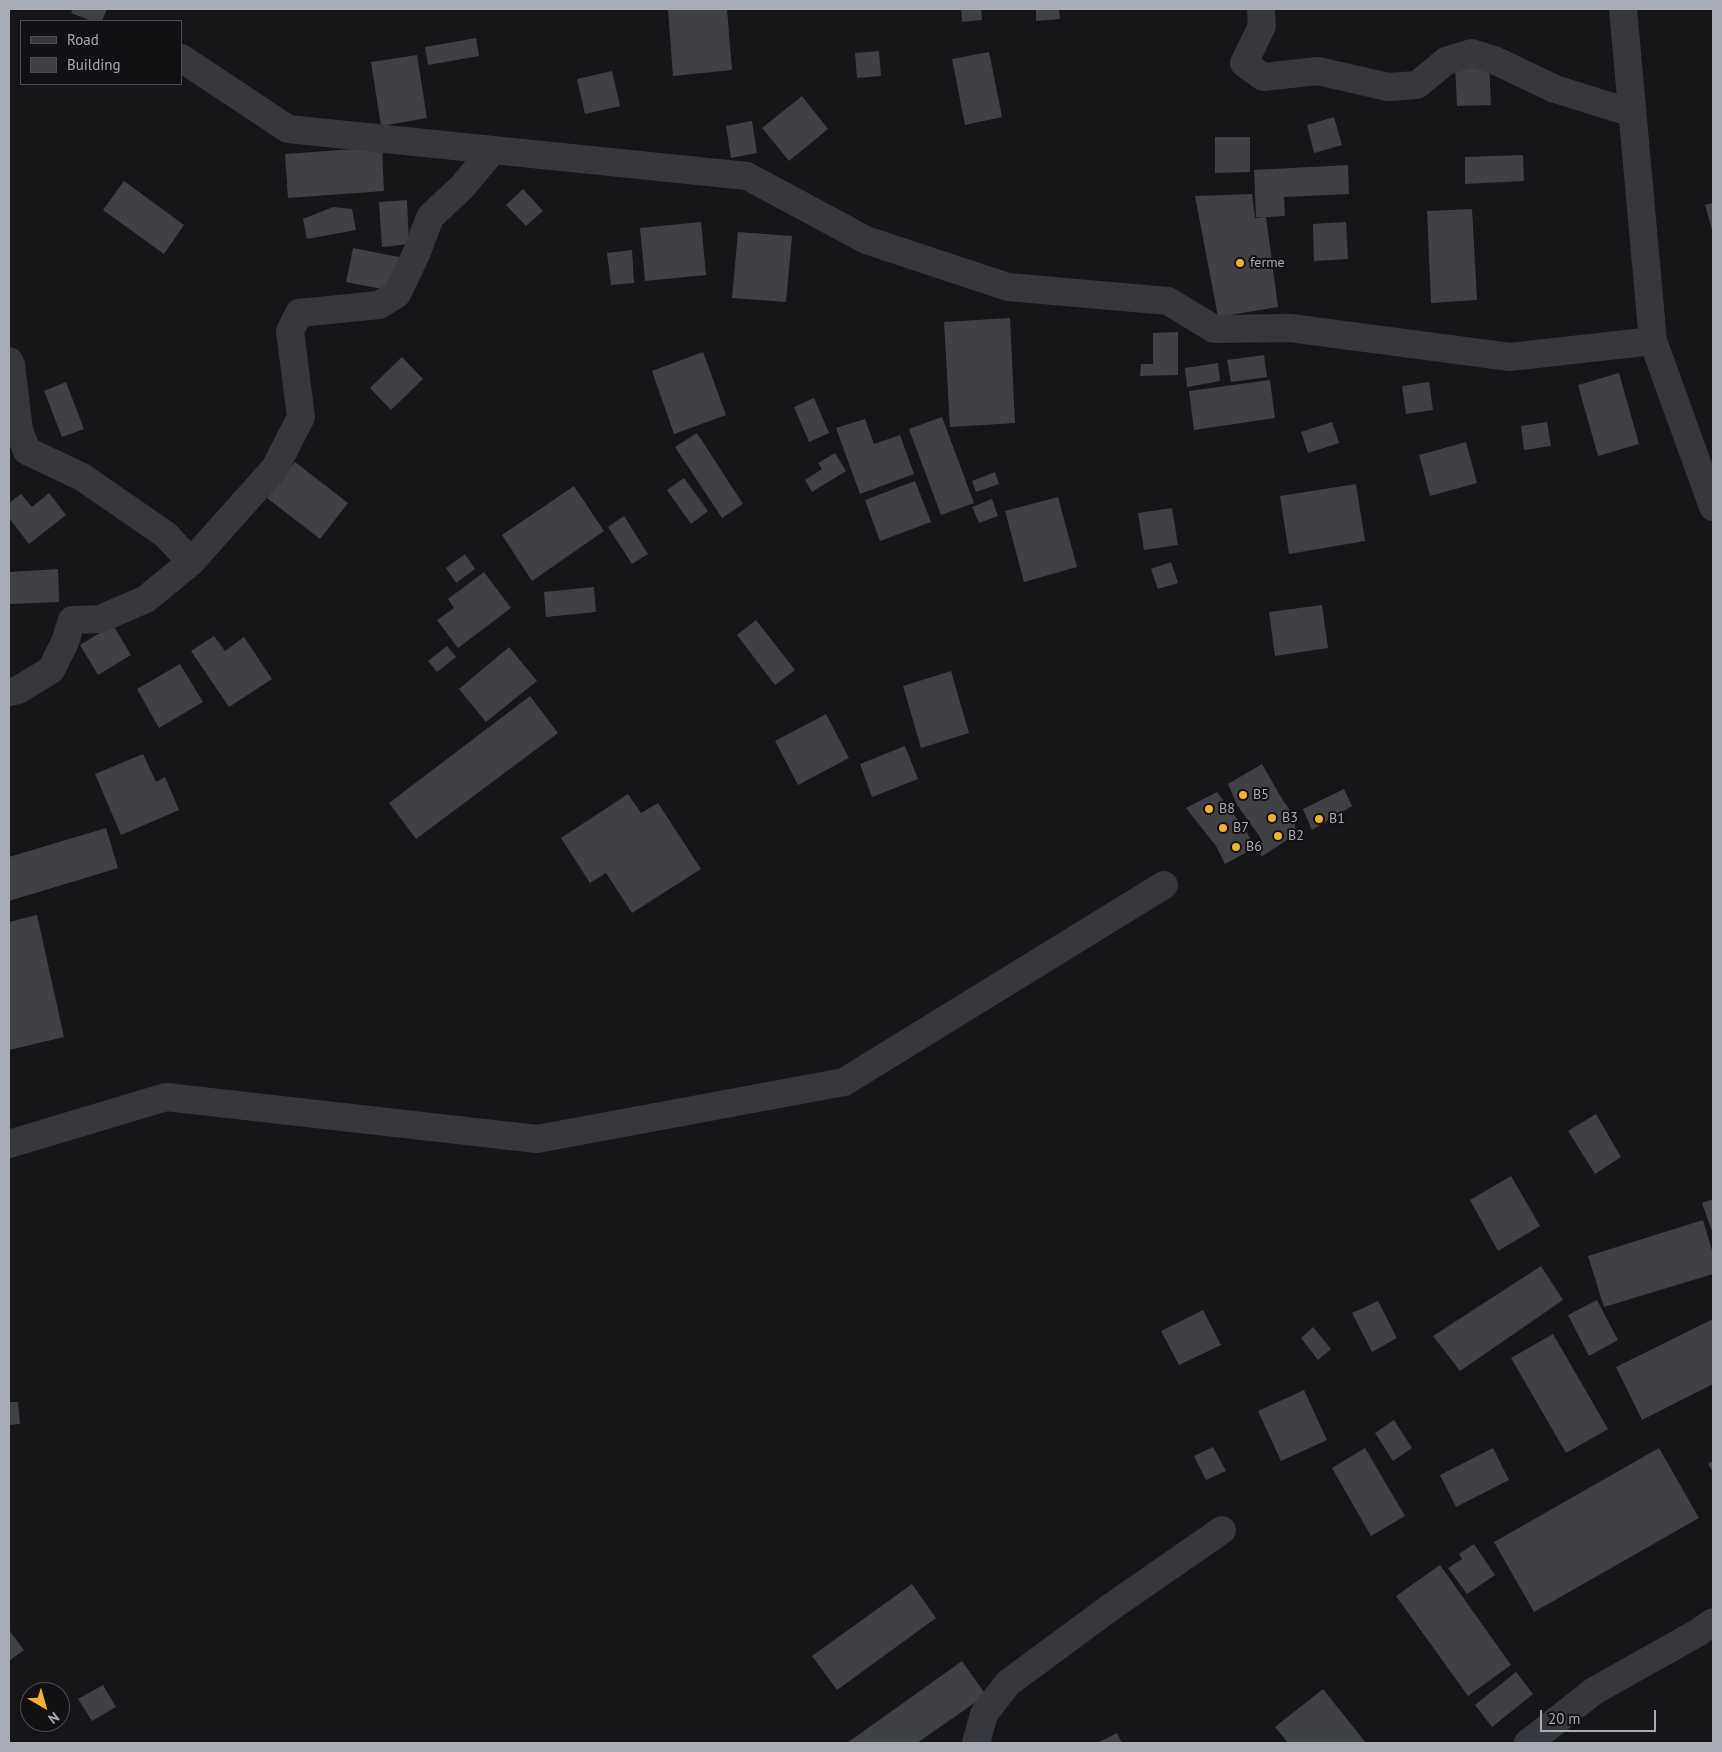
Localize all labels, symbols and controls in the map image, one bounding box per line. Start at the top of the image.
legend [20,20,182,85]
text: Road [67,30,99,49]
text: Building [67,55,121,74]
place label: ferme [1250,255,1285,271]
marker: ferme [1234,257,1246,269]
place label: B5 [1253,787,1269,803]
marker: B5 [1237,789,1249,801]
place label: B8 [1219,801,1235,817]
marker: B8 [1203,803,1215,815]
place label: B3 [1282,810,1298,826]
place label: B1 [1329,811,1345,827]
marker: B3 [1266,812,1278,824]
marker: B1 [1313,813,1325,825]
place label: B7 [1233,820,1249,836]
marker: B7 [1217,822,1229,834]
place label: B2 [1288,828,1304,844]
marker: B2 [1272,830,1284,842]
place label: B6 [1246,839,1262,855]
marker: B6 [1230,841,1242,853]
north arrow [20,1682,70,1732]
scale bar [1542,1700,1658,1732]
text: N [44,1708,63,1728]
text: 20 m [1548,1709,1581,1728]

